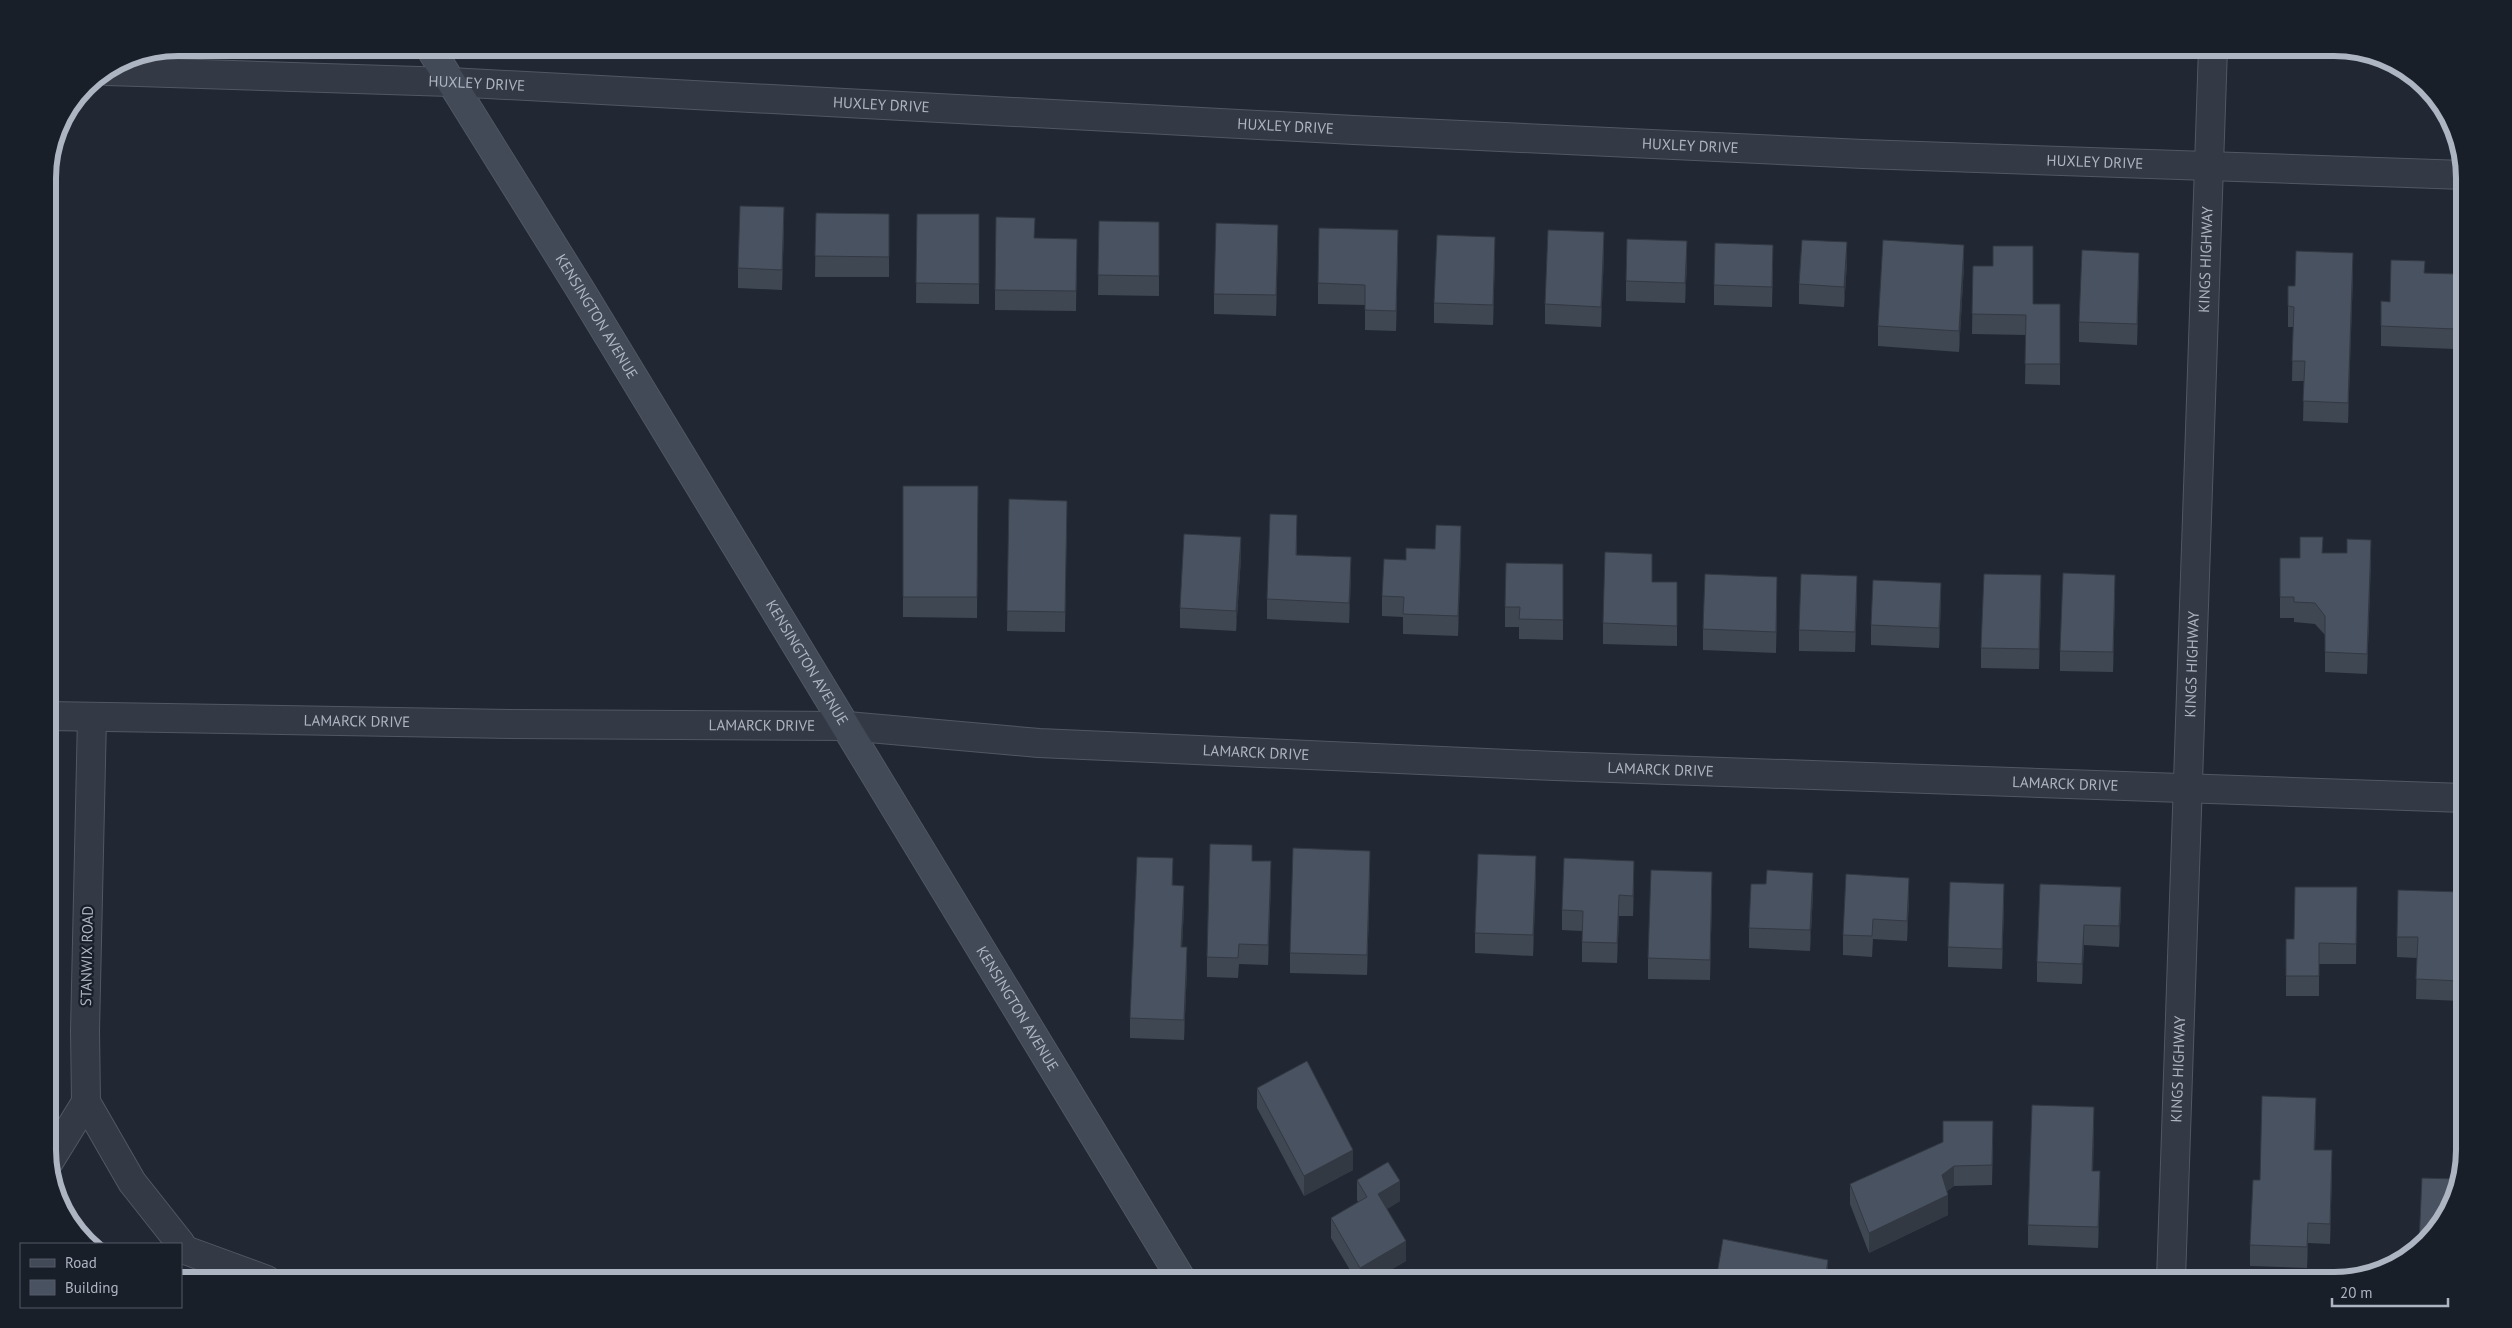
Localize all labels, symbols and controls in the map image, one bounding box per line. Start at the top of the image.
street label: HUXLEY DRIVE [428,71,526,95]
street label: HUXLEY DRIVE [832,92,930,116]
street label: HUXLEY DRIVE [1237,114,1334,138]
street label: HUXLEY DRIVE [1641,134,1739,157]
street label: HUXLEY DRIVE [2046,150,2144,173]
street label: KINGS HIGHWAY [2194,205,2217,313]
street label: KENSINGTON AVENUE [552,250,642,382]
street label: KENSINGTON AVENUE [762,596,853,728]
street label: KINGS HIGHWAY [2180,610,2203,718]
street label: LAMARCK DRIVE [304,710,410,731]
street label: LAMARCK DRIVE [709,715,815,735]
street label: LAMARCK DRIVE [1202,740,1310,764]
street label: LAMARCK DRIVE [1607,758,1714,781]
street label: LAMARCK DRIVE [2012,772,2119,795]
street label: STANWIX ROAD [76,906,97,1006]
street label: KENSINGTON AVENUE [972,942,1063,1075]
street label: KINGS HIGHWAY [2166,1015,2189,1123]
legend [20,1243,182,1308]
text: Road [65,1253,97,1272]
scale bar [2332,1276,2448,1308]
text: Building [65,1278,119,1297]
text: 20 m [2340,1283,2373,1302]

